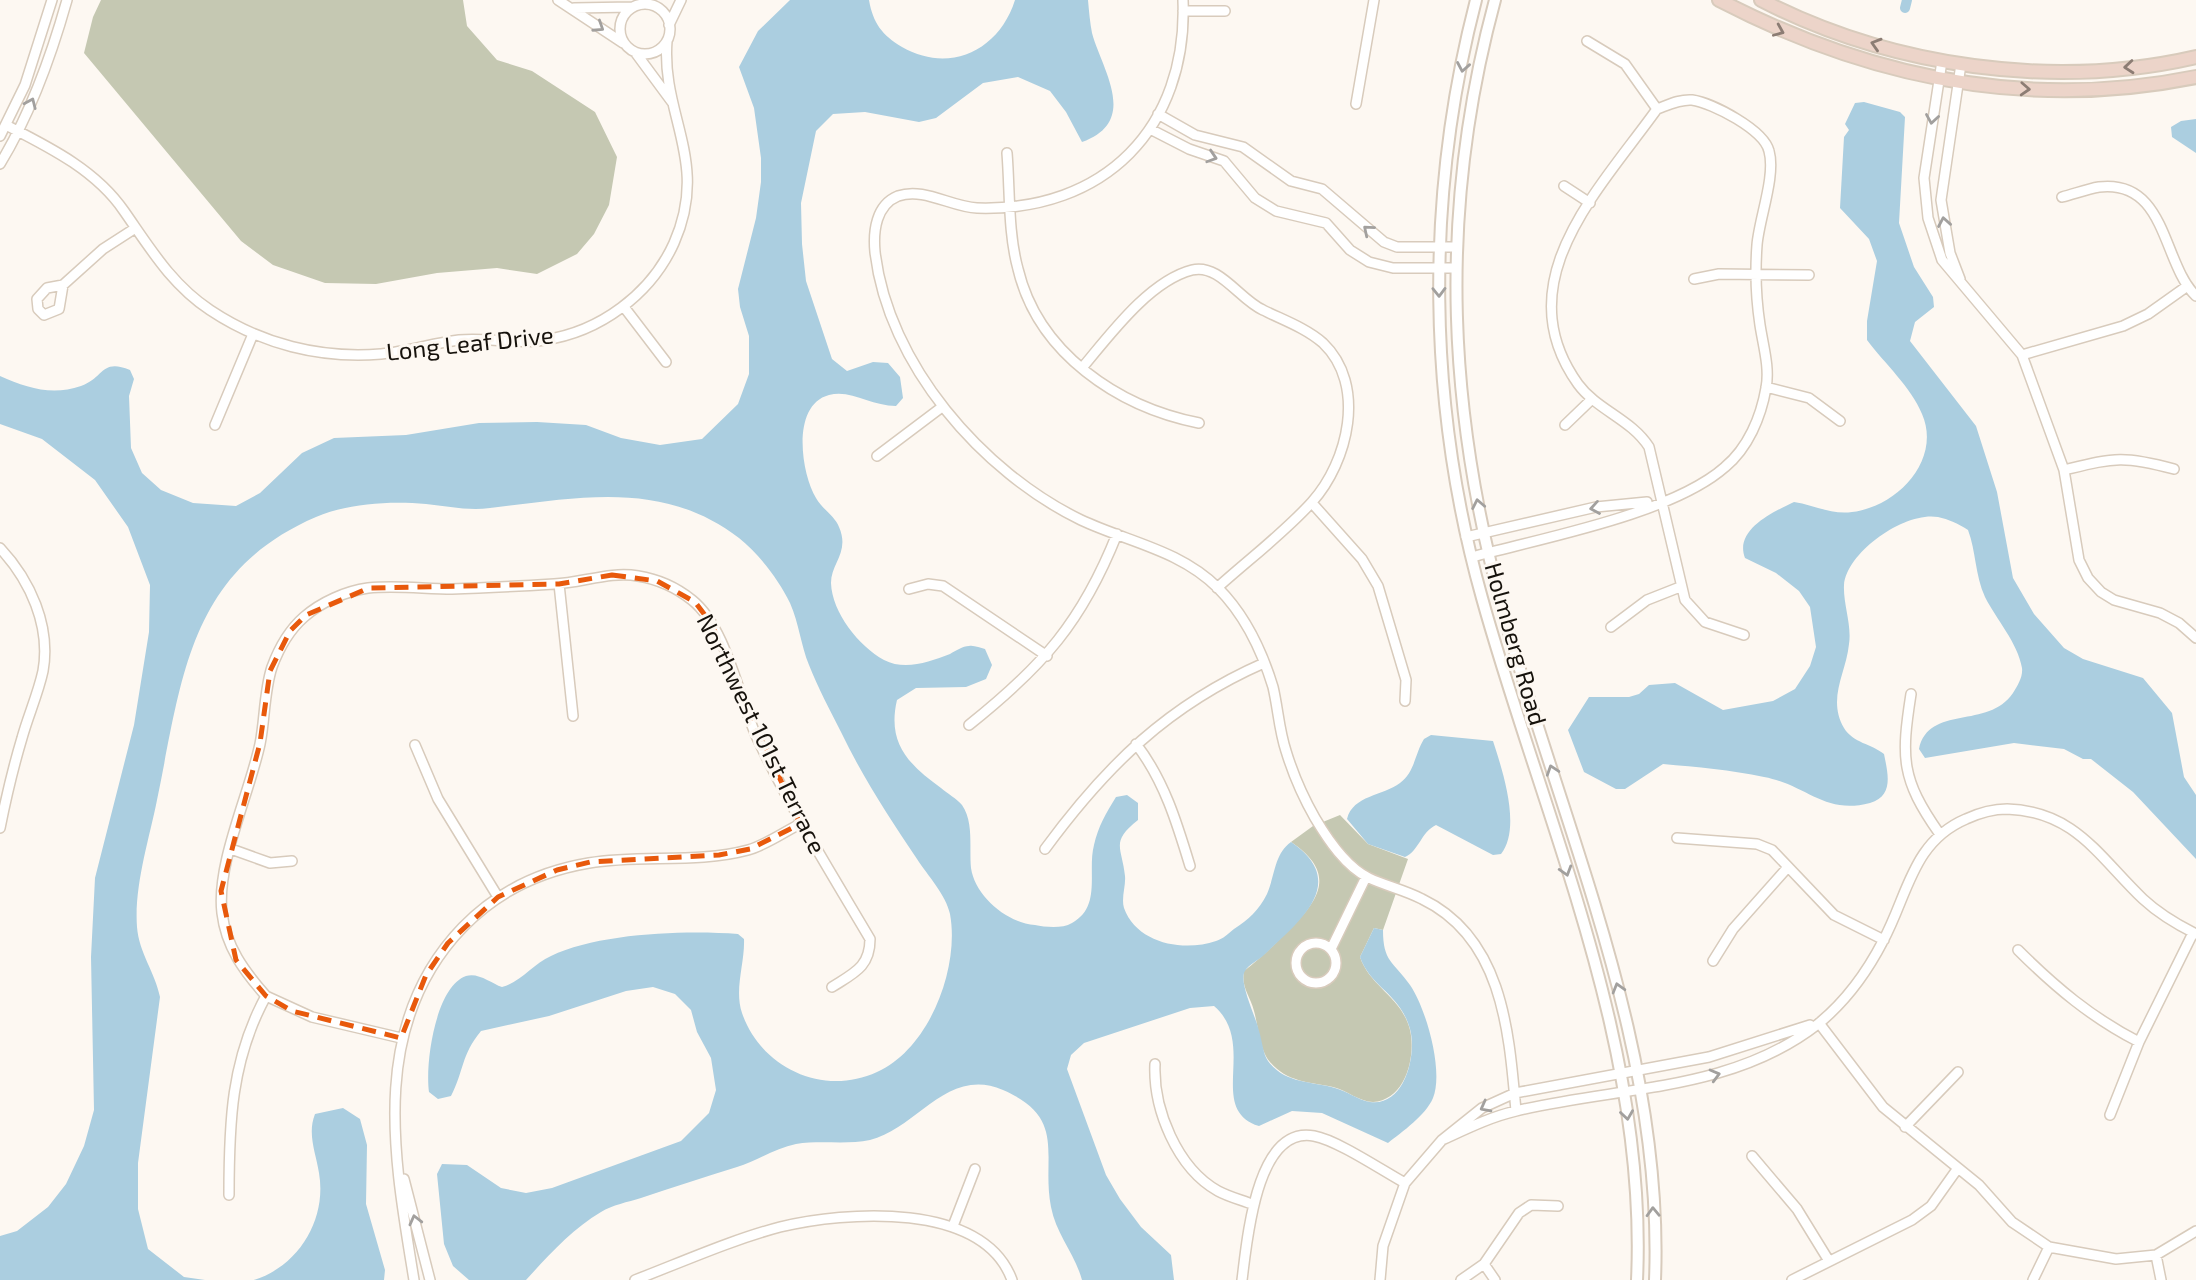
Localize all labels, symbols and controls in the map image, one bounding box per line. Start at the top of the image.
one-way arrow [591,19,604,32]
one-way arrow [1773,22,1785,36]
one-way arrow [1870,38,1882,52]
one-way arrow [2123,59,2134,74]
one-way arrow [1456,61,1471,73]
one-way arrow [2020,82,2031,97]
one-way arrow [23,98,37,111]
one-way arrow [1925,113,1940,125]
one-way arrow [1205,149,1218,163]
one-way arrow [1937,216,1952,228]
one-way arrow [1364,226,1376,239]
one-way arrow [1431,287,1446,298]
street label: Long Leaf Drive [385,319,555,366]
one-way arrow [1471,498,1486,510]
one-way arrow [1589,500,1601,515]
street label: Holmberg Road [1479,559,1554,728]
street label: Northwest 101st Terrace [692,609,833,858]
one-way arrow [1546,764,1561,776]
one-way arrow [1558,864,1572,877]
one-way arrow [1612,982,1626,994]
one-way arrow [1709,1069,1721,1083]
one-way arrow [1480,1099,1492,1113]
one-way arrow [1620,1109,1635,1121]
one-way arrow [1645,1206,1661,1217]
one-way arrow [409,1214,424,1226]

